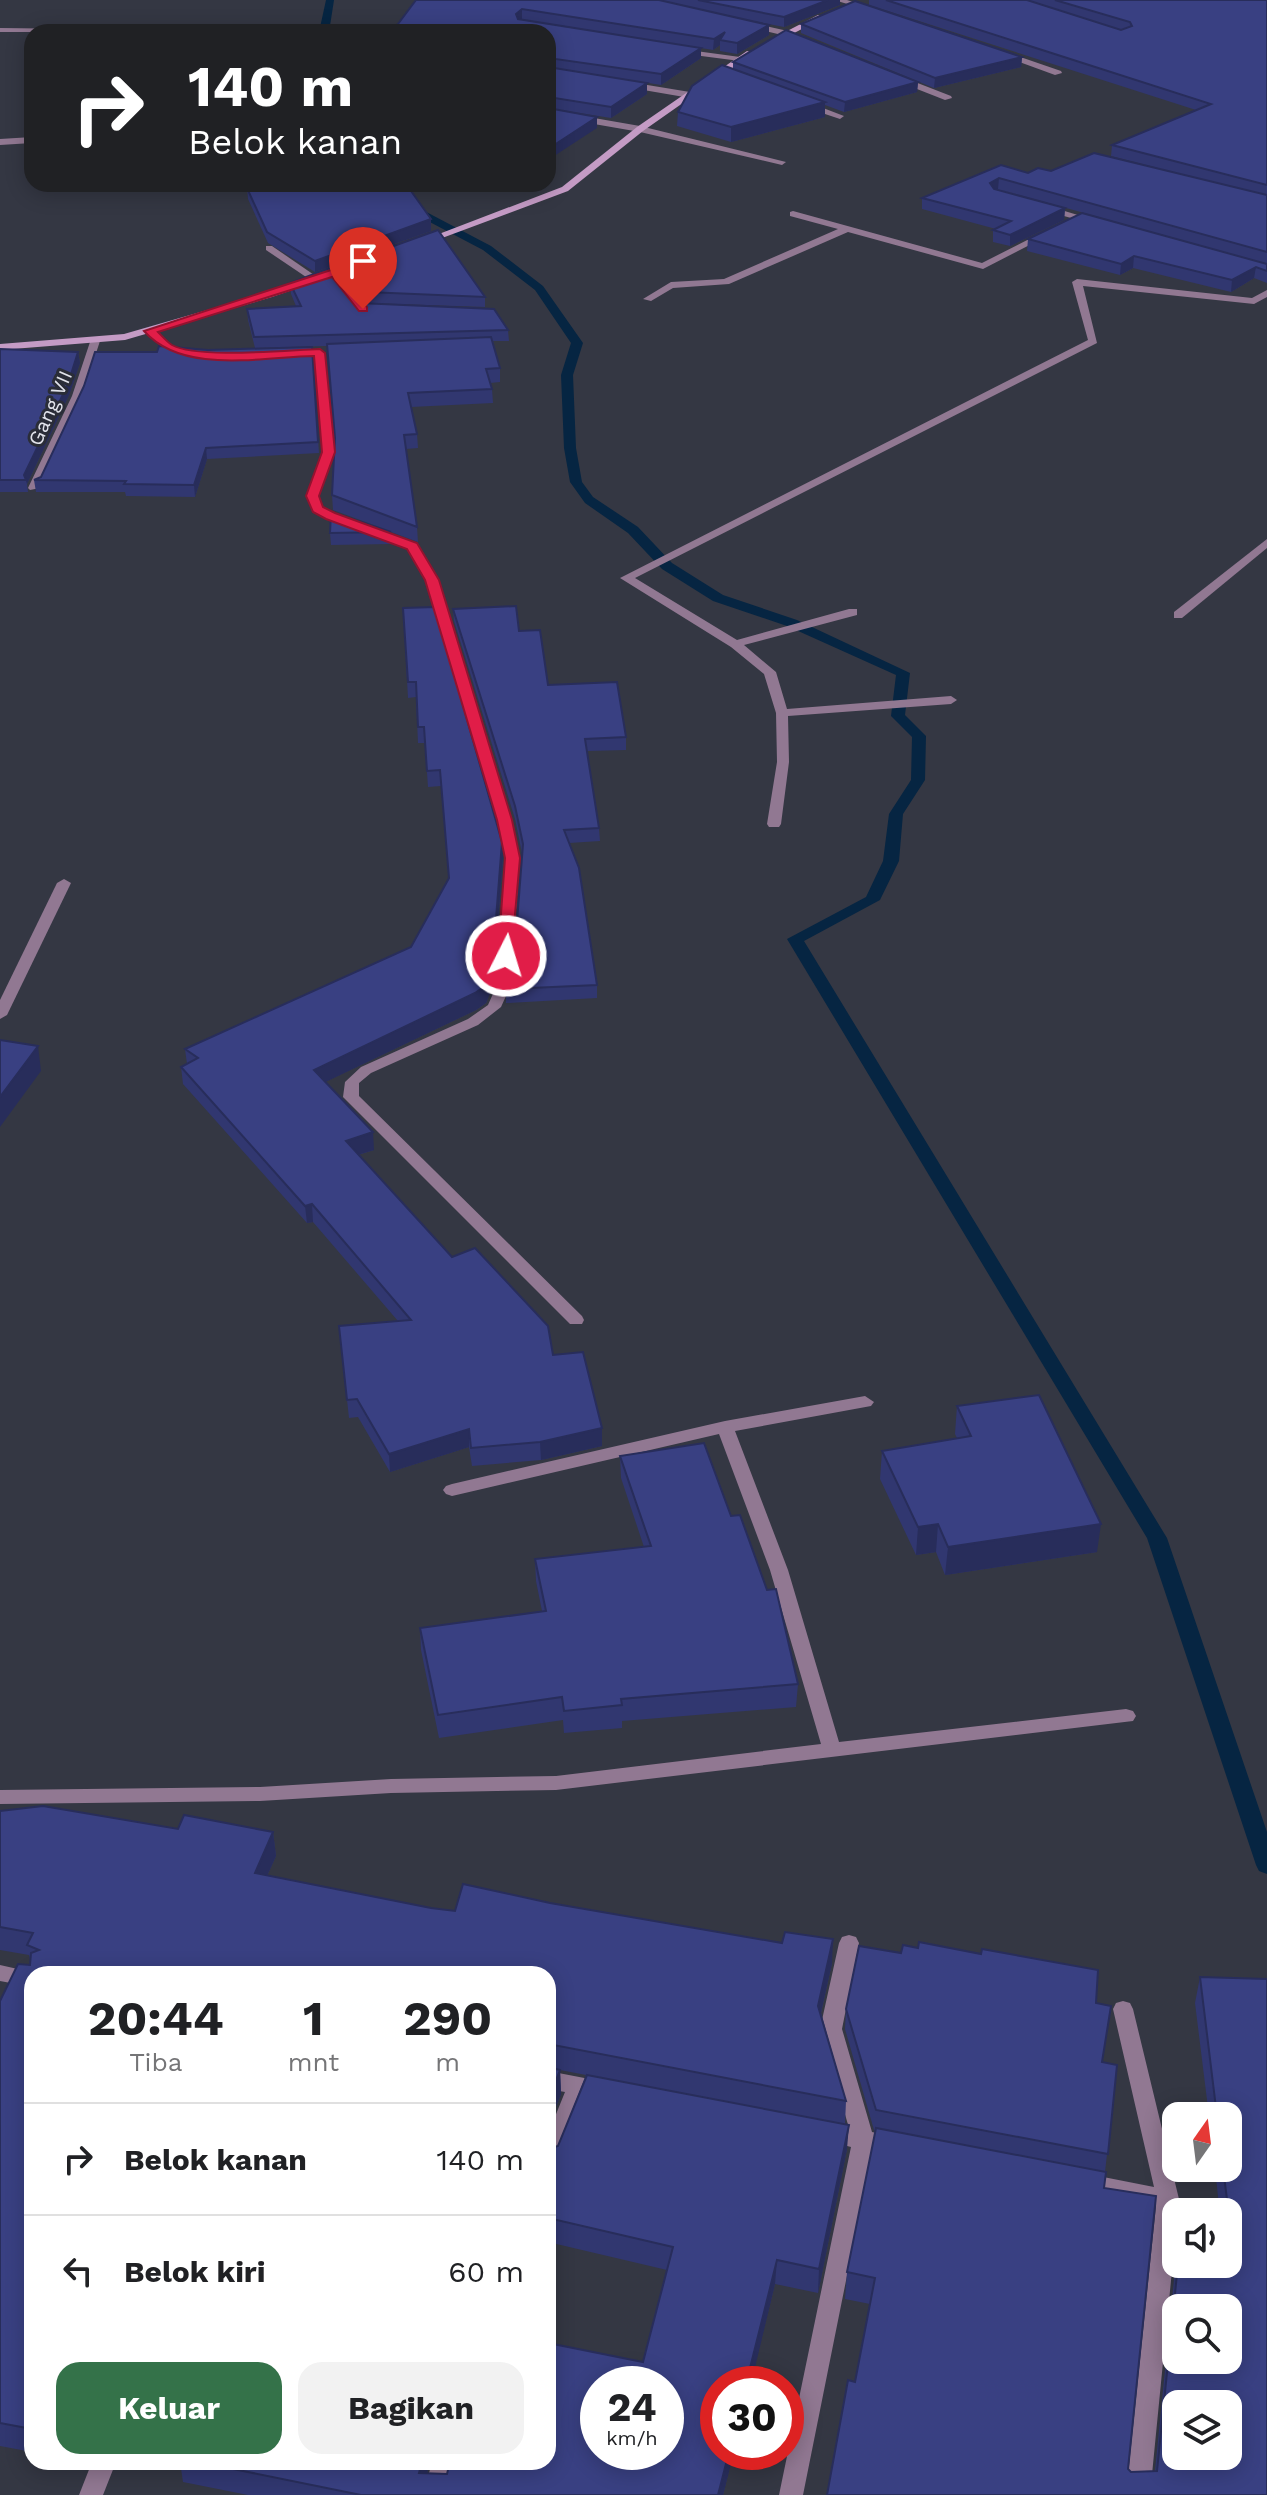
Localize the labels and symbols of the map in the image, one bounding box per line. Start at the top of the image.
pin [329,227,397,309]
street label: Gang VII [23,367,77,449]
position arrow [464,914,548,998]
north arrow [1162,2102,1242,2182]
speed limit sign: 30 [700,2366,804,2470]

